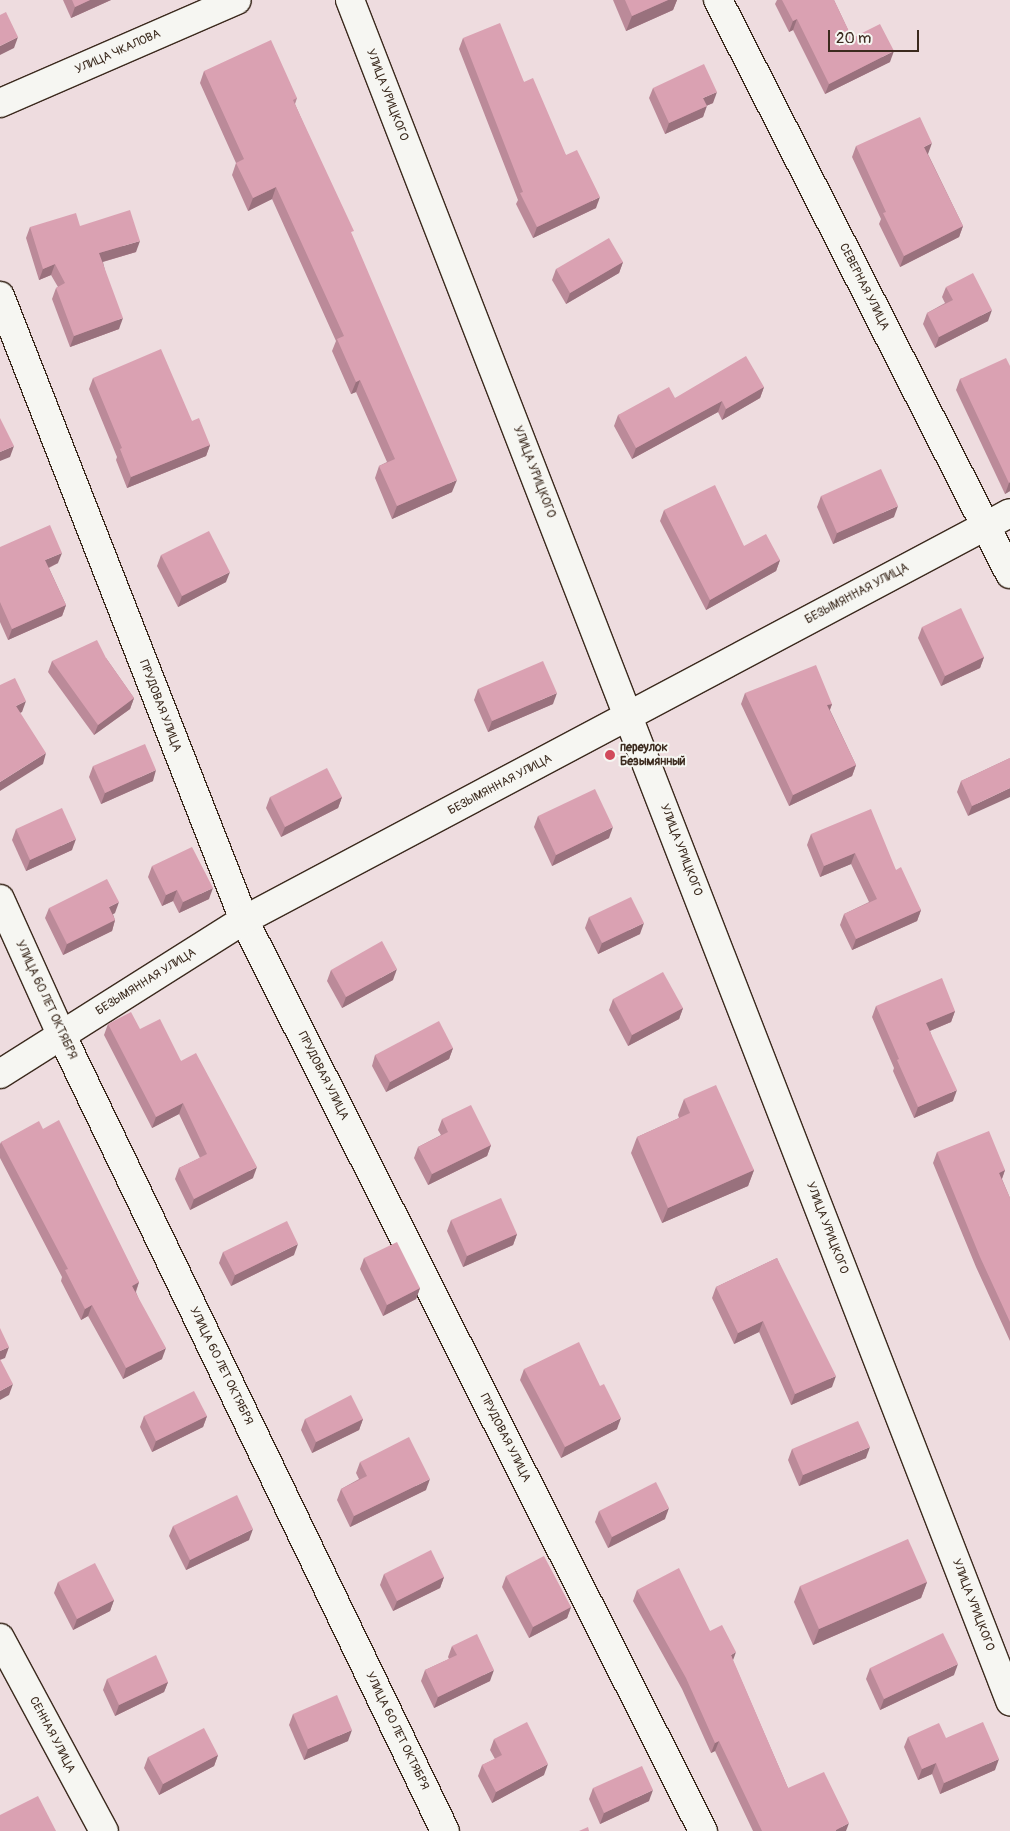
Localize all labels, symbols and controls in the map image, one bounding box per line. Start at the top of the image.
scale bar [830,20,921,52]
street label: УЛИЦА ЧКАЛОВА [73,27,163,77]
text: 20 m [836,29,871,48]
street label: УЛИЦА УРИЦКОГО [363,47,411,143]
street label: СЕВЕРНАЯ УЛИЦА [836,241,892,333]
street label: УЛИЦА УРИЦКОГО [510,424,558,520]
street label: БЕЗЫМЯННАЯ УЛИЦА [803,561,911,627]
street label: ПРУДОВАЯ УЛИЦА [136,658,184,754]
place label: переулок Безымянный [620,741,686,769]
marker: переулок Безымянный [604,749,616,761]
street label: БЕЗЫМЯННАЯ УЛИЦА [446,752,554,818]
street label: УЛИЦА УРИЦКОГО [657,802,705,898]
street label: УЛИЦА 60 ЛЕТ ОКТЯБРЯ [12,938,80,1062]
street label: БЕЗЫМЯННАЯ УЛИЦА [93,945,199,1019]
street label: ПРУДОВАЯ УЛИЦА [295,1029,351,1123]
street label: УЛИЦА УРИЦКОГО [803,1180,851,1276]
street label: УЛИЦА 60 ЛЕТ ОКТЯБРЯ [186,1305,256,1427]
street label: ПРУДОВАЯ УЛИЦА [477,1391,533,1485]
street label: УЛИЦА УРИЦКОГО [949,1557,997,1653]
street label: УЛИЦА 60 ЛЕТ ОКТЯБРЯ [362,1670,432,1792]
street label: СЕННАЯ УЛИЦА [26,1694,78,1776]

